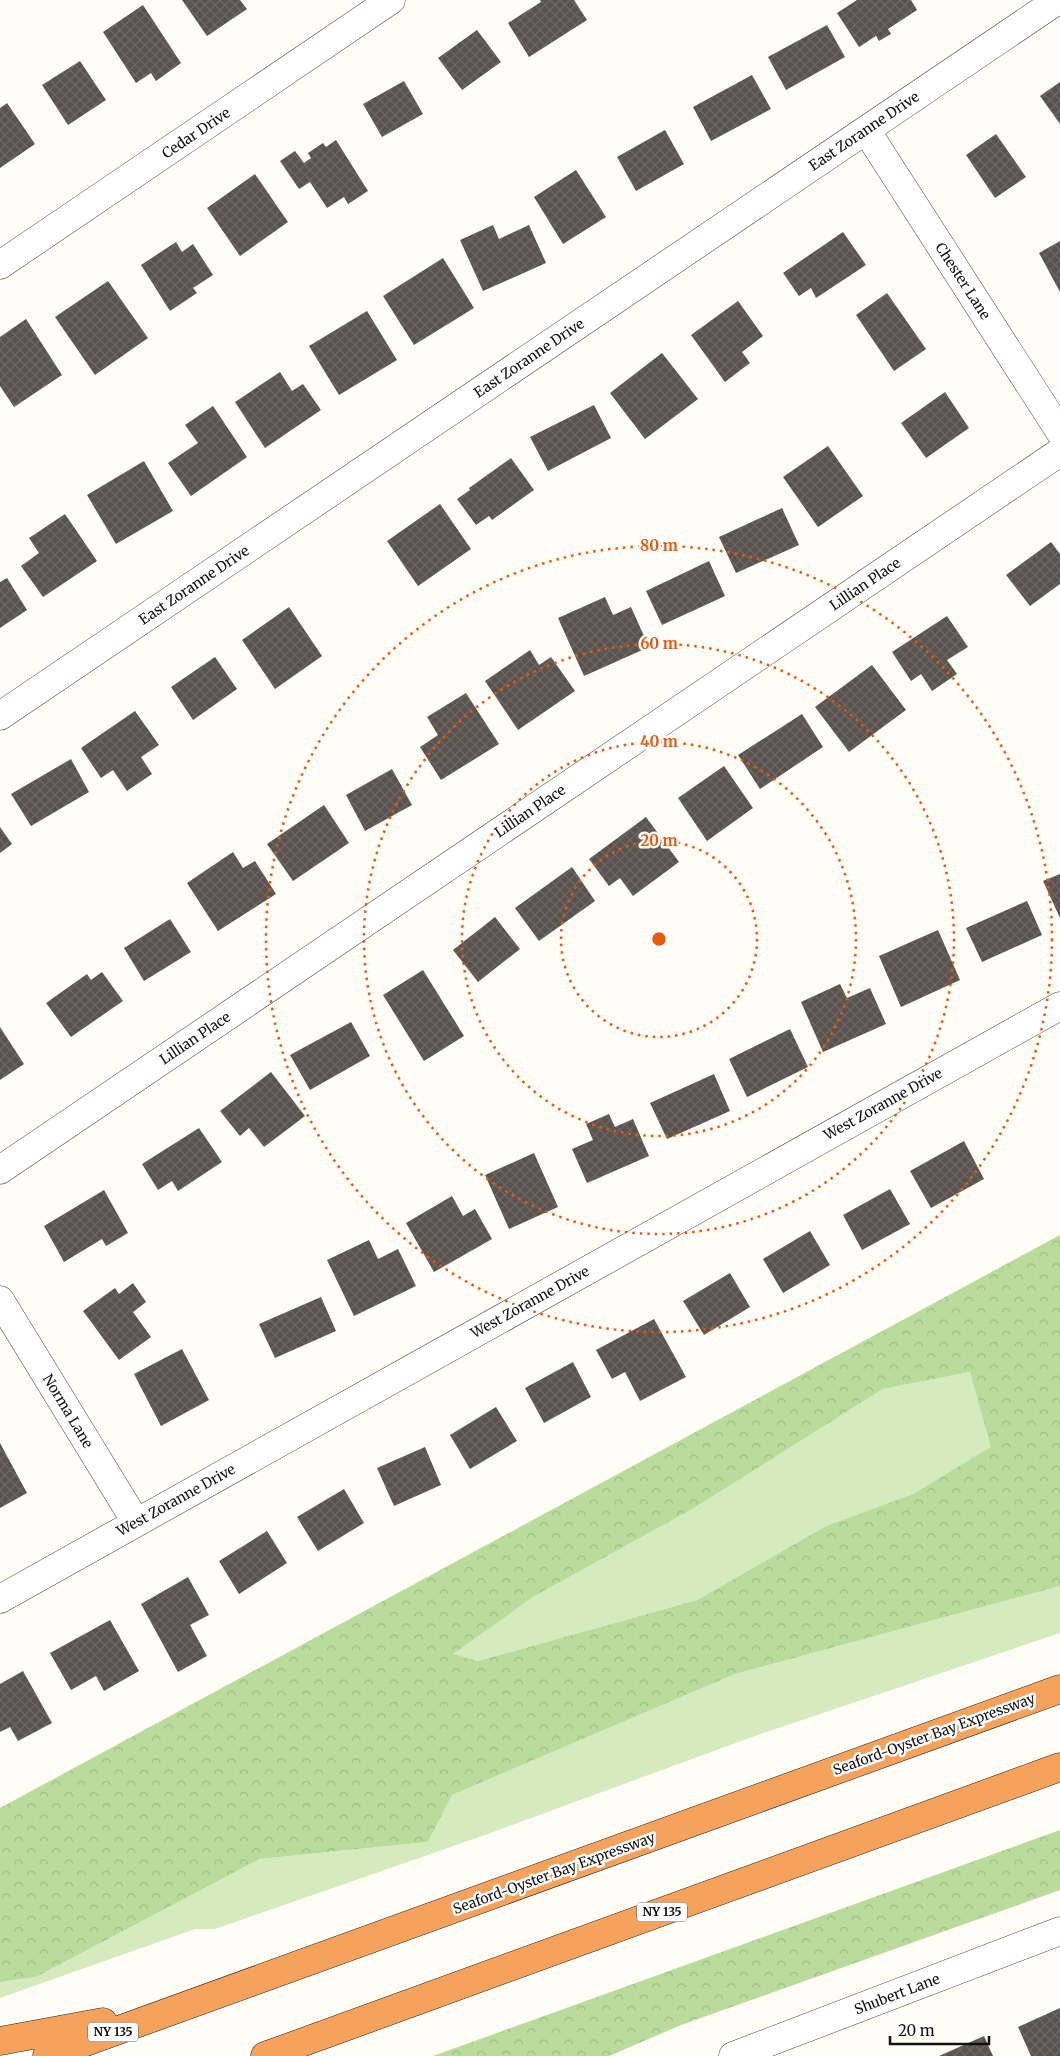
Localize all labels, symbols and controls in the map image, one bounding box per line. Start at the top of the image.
street label: East Zoranne Drive [806,87,922,175]
street label: Cedar Drive [158,104,234,162]
street label: Chester Lane [932,239,994,323]
street label: East Zoranne Drive [471,314,587,402]
text: 80 m [640,536,678,555]
street label: East Zoranne Drive [136,541,252,629]
street label: Lillian Place [826,554,904,614]
text: 60 m [640,634,678,653]
text: 40 m [640,732,678,751]
street label: Lillian Place [491,781,569,841]
text: 20 m [640,831,678,850]
centre of rings [650,930,668,948]
street label: Lillian Place [156,1008,234,1068]
street label: West Zoranne Drive [820,1064,945,1145]
street label: West Zoranne Drive [467,1262,592,1343]
street label: Norma Lane [39,1371,97,1451]
street label: West Zoranne Drive [113,1460,238,1541]
street label: Seaford-Oyster Bay Expressway [830,1689,1038,1779]
street label: Seaford-Oyster Bay Expressway [450,1828,658,1918]
road number: NY 135 [637,1902,687,1921]
street label: Shubert Lane [852,1969,942,2019]
scale bar [890,2014,989,2046]
text: 20 m [898,2021,935,2040]
road number: NY 135 [88,2022,138,2041]

